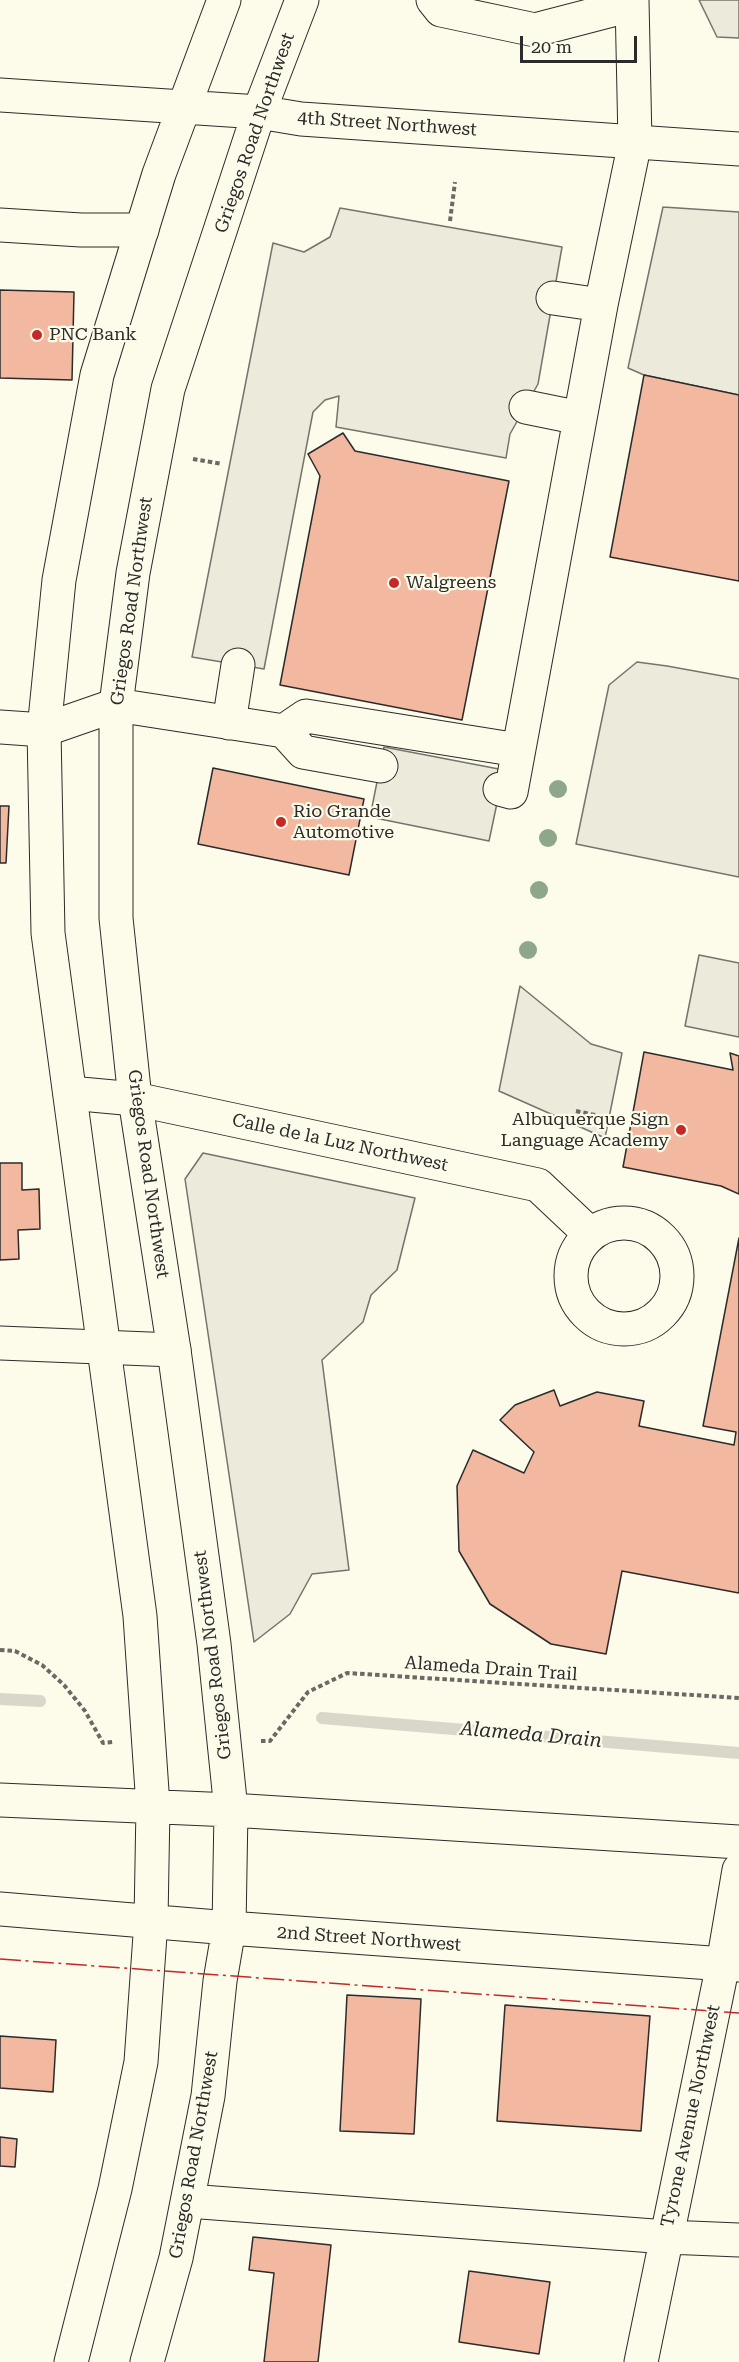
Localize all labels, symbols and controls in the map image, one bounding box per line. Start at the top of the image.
scale bar [523,24,640,62]
street label: Griegos Road Northwest [211,30,299,236]
text: 20 m [531,36,572,57]
street label: 4th Street Northwest [297,107,477,141]
place label: PNC Bank [49,324,137,346]
marker: PNC Bank [30,328,44,342]
street label: Griegos Road Northwest [107,495,157,707]
place label: Walgreens [406,572,496,594]
marker: Walgreens [387,576,401,590]
place label: Rio Grande Automotive [293,801,394,844]
marker: Rio Grande Automotive [274,815,288,829]
street label: Griegos Road Northwest [123,1068,173,1280]
place label: Albuquerque Sign Language Academy [500,1109,669,1152]
street label: Calle de la Luz Northwest [230,1110,450,1176]
marker: Albuquerque Sign Language Academy [674,1123,688,1137]
street label: Griegos Road Northwest [189,1549,237,1761]
street label: Alameda Drain Trail [404,1652,578,1686]
water label: Alameda Drain [459,1717,603,1753]
street label: 2nd Street Northwest [276,1922,462,1956]
street label: Tyrone Avenue Northwest [657,2003,725,2229]
street label: Griegos Road Northwest [165,2049,223,2261]

